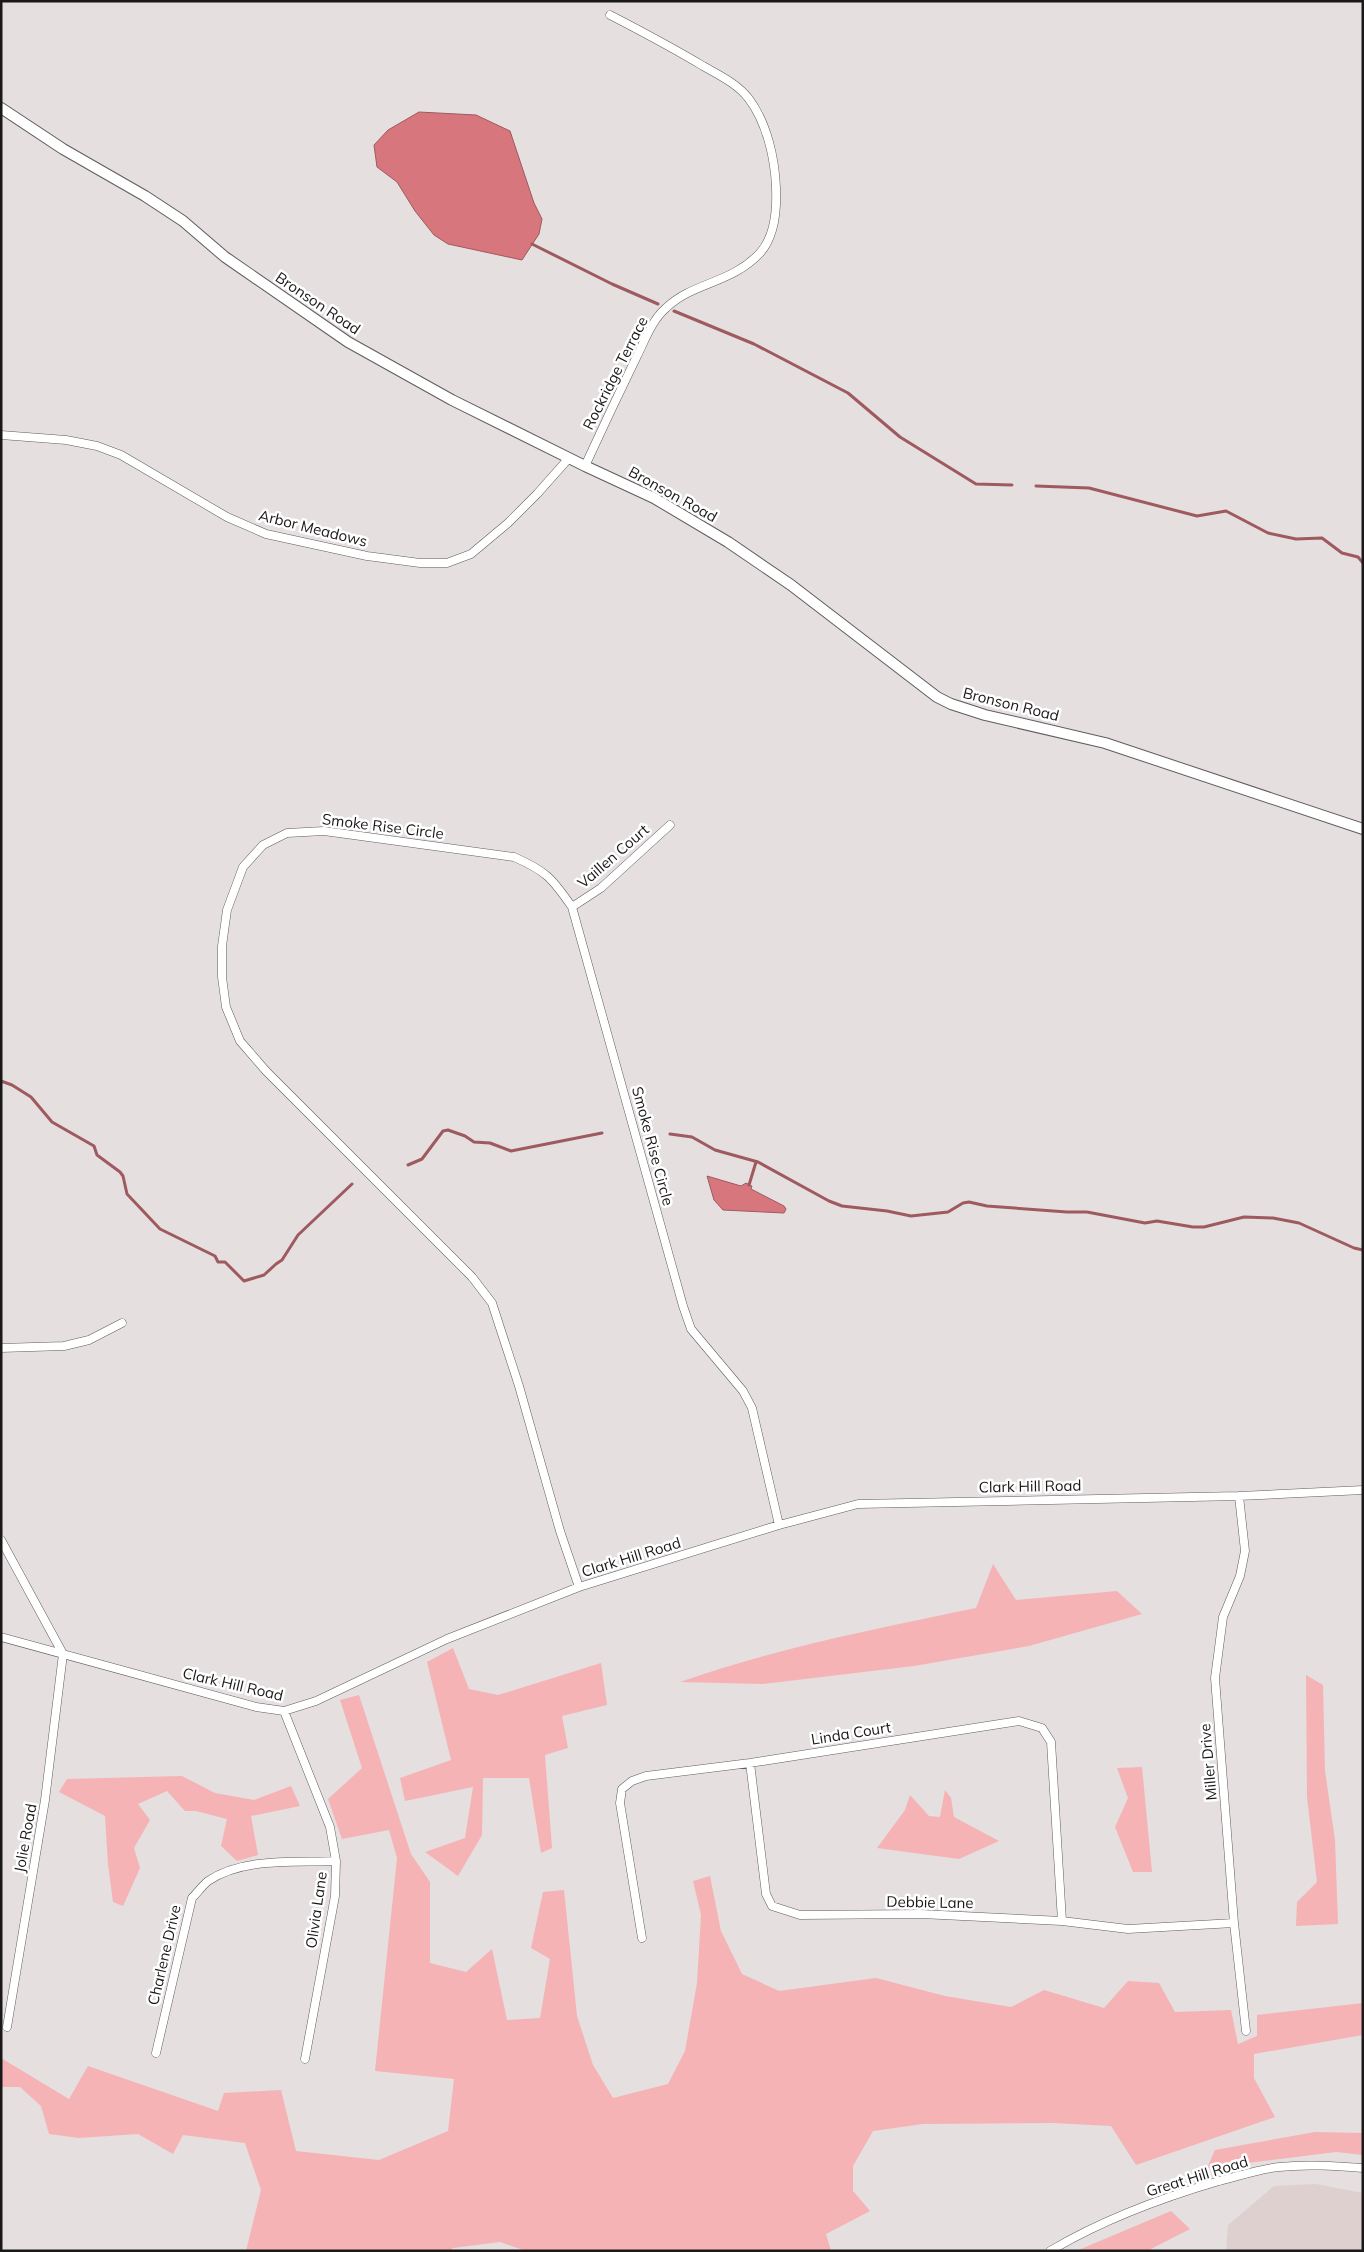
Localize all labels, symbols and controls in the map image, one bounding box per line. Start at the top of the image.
street label: Bronson Road [272,268,364,338]
street label: Rockridge Terrace [578,313,652,433]
street label: Bronson Road [625,462,721,526]
street label: Arbor Meadows [257,505,369,551]
street label: Bronson Road [961,683,1061,725]
street label: Smoke Rise Circle [321,809,445,843]
street label: Vaillen Court [573,820,653,892]
street label: Smoke Rise Circle [628,1084,678,1208]
street label: Clark Hill Road [978,1476,1082,1496]
street label: Clark Hill Road [579,1533,683,1581]
street label: Clark Hill Road [181,1663,285,1705]
street label: Linda Court [810,1717,892,1749]
street label: Miller Drive [1195,1723,1221,1801]
street label: Jolie Road [10,1802,40,1874]
street label: Olivia Lane [301,1870,331,1950]
street label: Debbie Lane [886,1892,974,1912]
street label: Charlene Drive [143,1903,185,2007]
street label: Great Hill Road [1144,2151,1250,2201]

